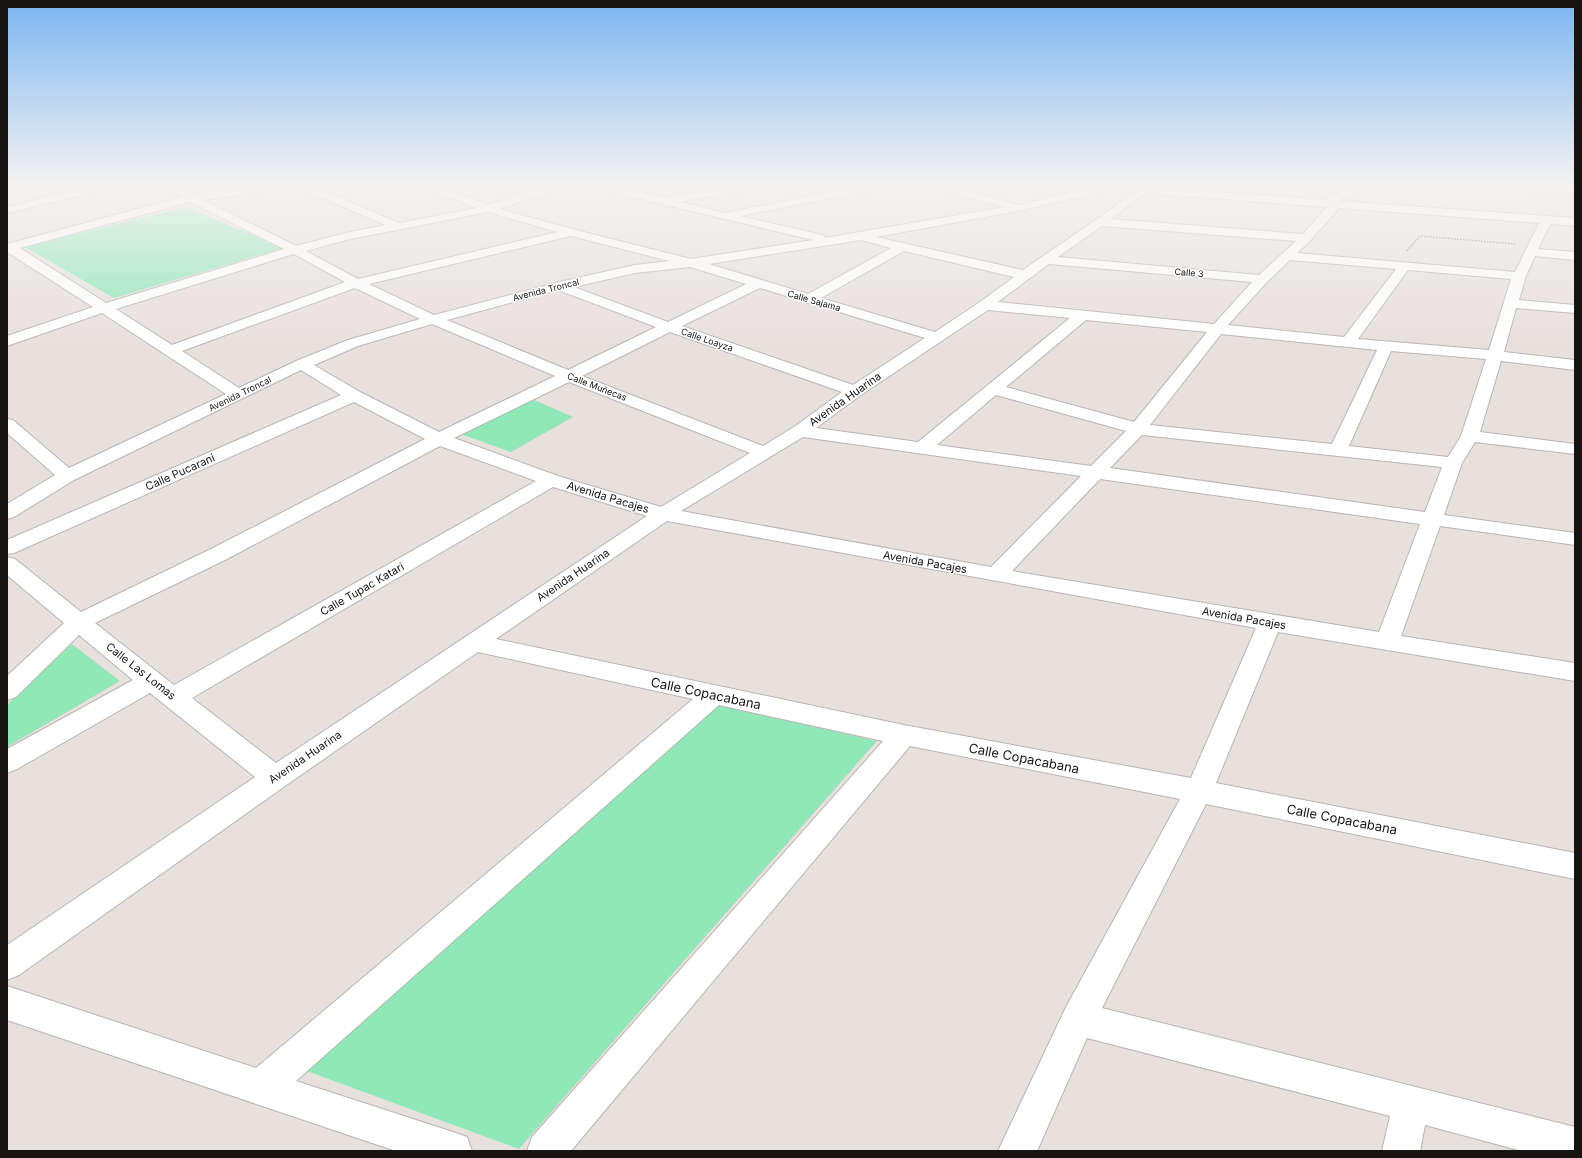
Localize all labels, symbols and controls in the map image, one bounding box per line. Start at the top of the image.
street label: Calle 3 [1174,266,1205,279]
street label: Avenida Troncal [512,276,580,303]
street label: Calle Sajama [786,288,842,313]
street label: Calle Loayza [680,325,735,354]
street label: Avenida Huarina [806,369,884,429]
street label: Calle Muñecas [566,370,629,403]
street label: Avenida Troncal [207,374,273,413]
street label: Calle Pucarani [143,450,217,494]
street label: Avenida Pacajes [565,478,651,516]
street label: Avenida Huarina [534,545,612,605]
street label: Avenida Pacajes [882,548,968,576]
street label: Calle Tupac Katari [318,559,406,619]
street label: Avenida Pacajes [1201,604,1287,632]
street label: Calle Las Lomas [103,639,179,703]
street label: Calle Copacabana [649,674,763,712]
street label: Avenida Huarina [266,727,344,787]
street label: Calle Copacabana [967,739,1081,777]
street label: Calle Copacabana [1285,800,1399,838]

